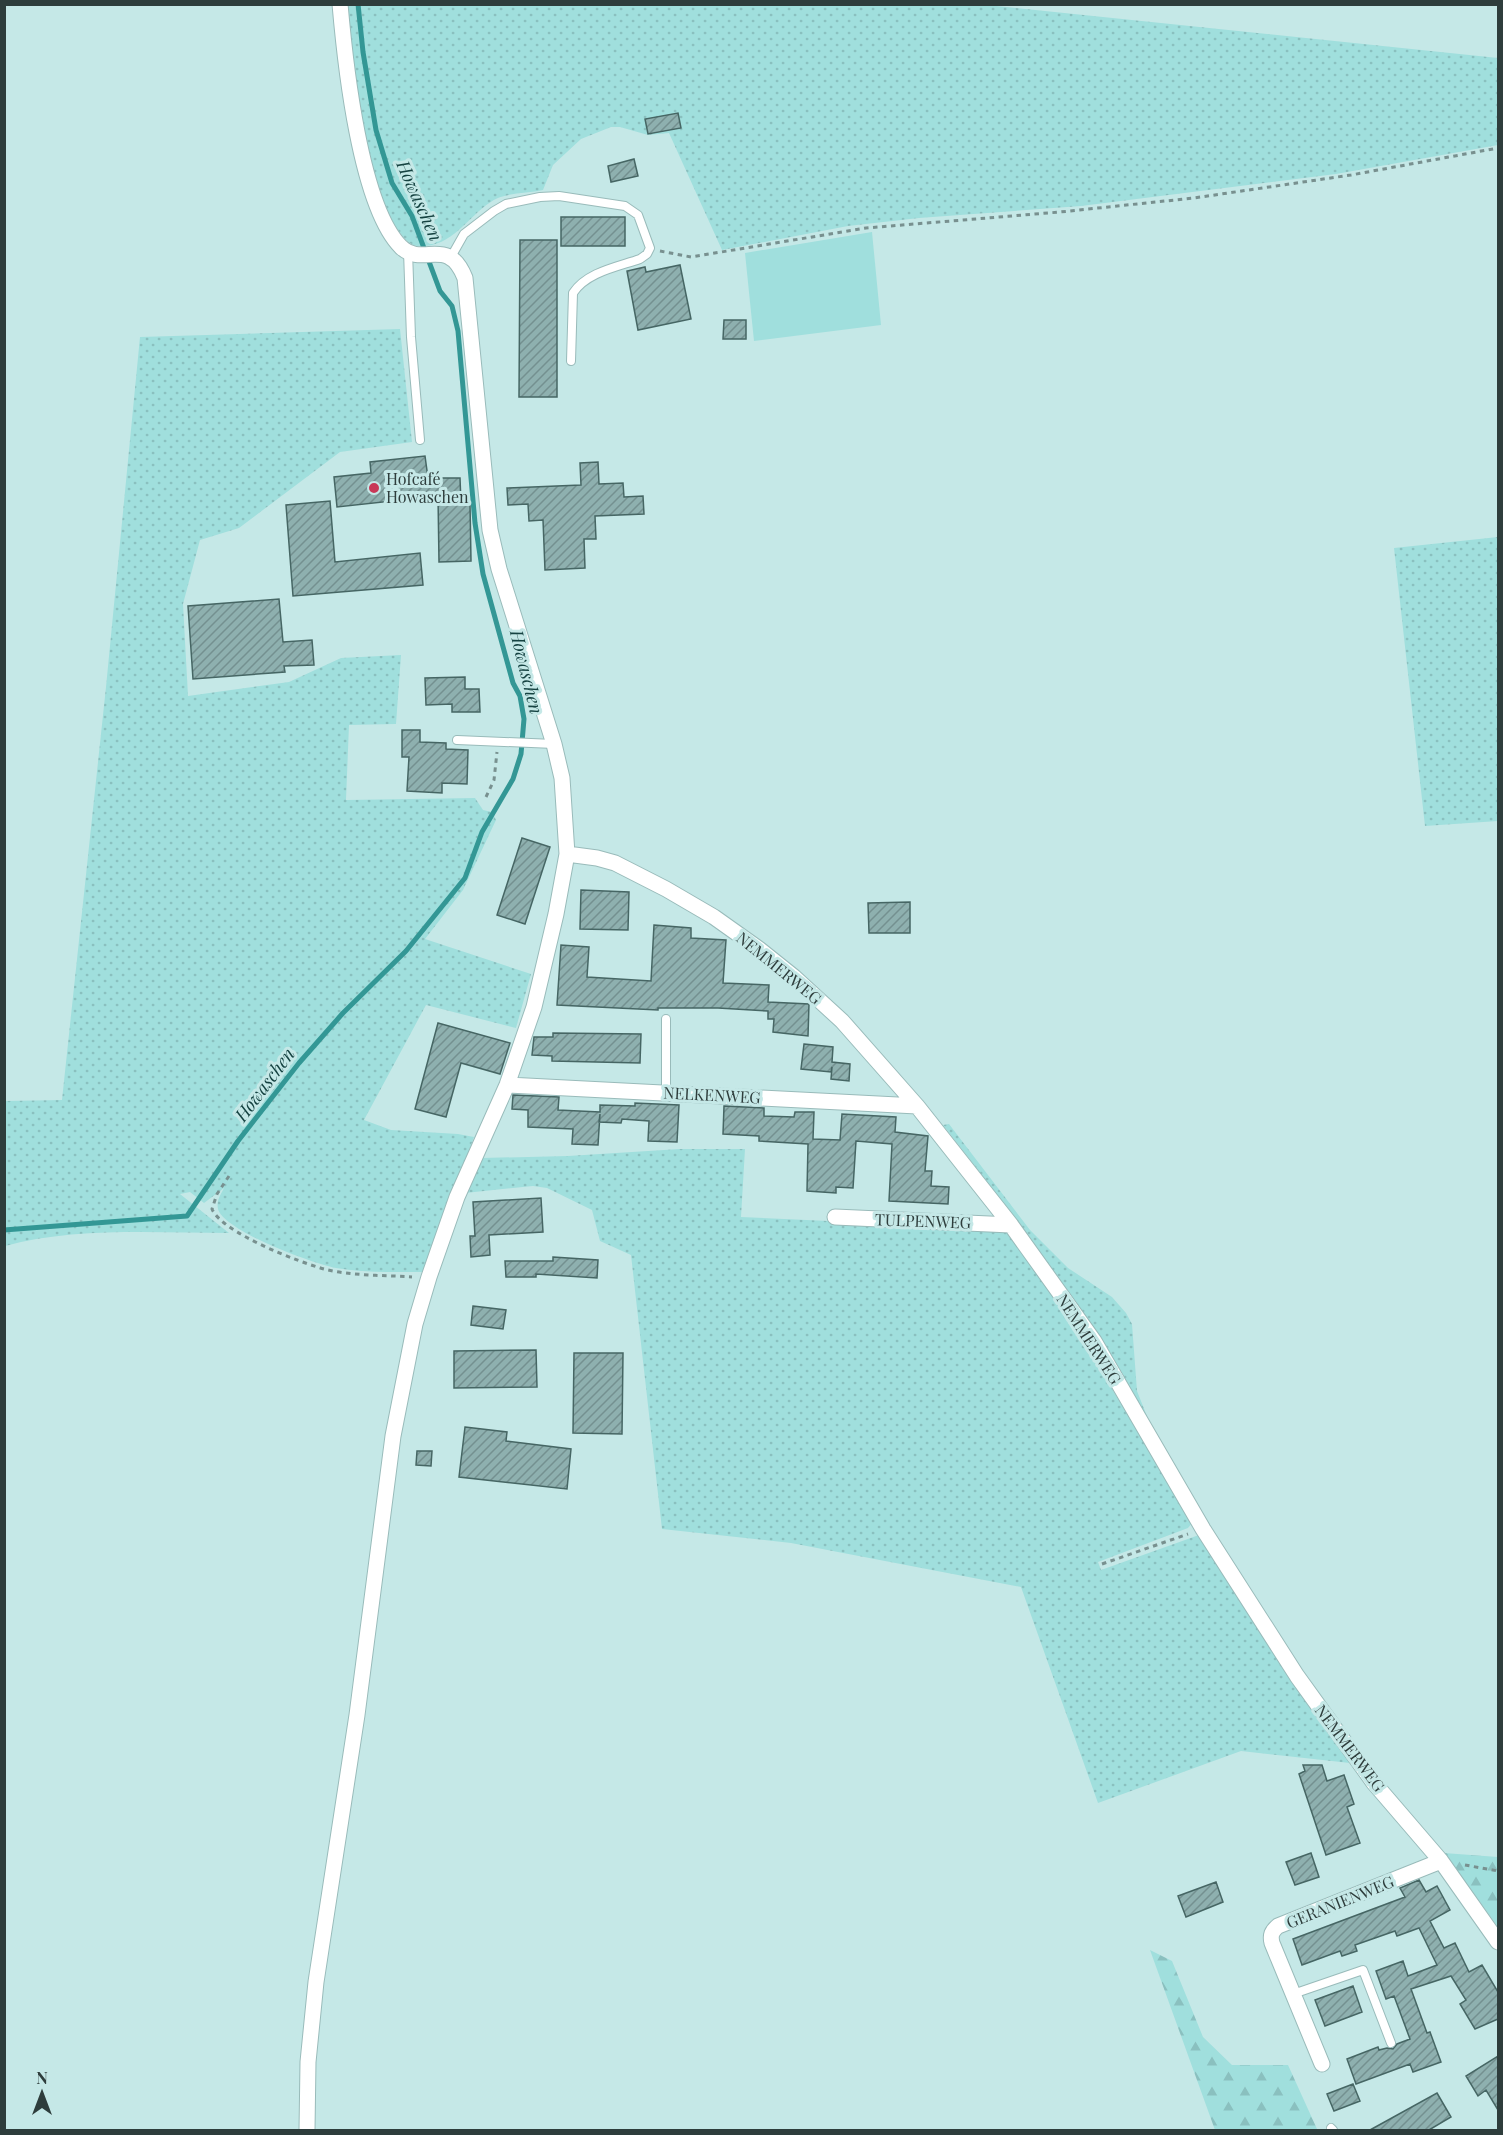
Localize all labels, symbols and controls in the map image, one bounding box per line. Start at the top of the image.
water label: Howaschen [391,155,448,245]
place label: Hofcafé Howaschen [386,468,469,507]
marker: Hofcafé Howaschen [367,481,381,495]
water label: Howaschen [505,626,549,716]
street label: NEMMERWEG [732,927,826,1008]
water label: Howaschen [228,1043,300,1127]
street label: NELKENWEG [663,1081,761,1108]
street label: TULPENWEG [875,1208,971,1233]
street label: NEMMERWEG [1052,1290,1126,1388]
street label: NEMMERWEG [1311,1700,1390,1795]
street label: GERANIENWEG [1283,1870,1397,1933]
north arrow [12,2063,72,2123]
text: N [36,2067,48,2088]

